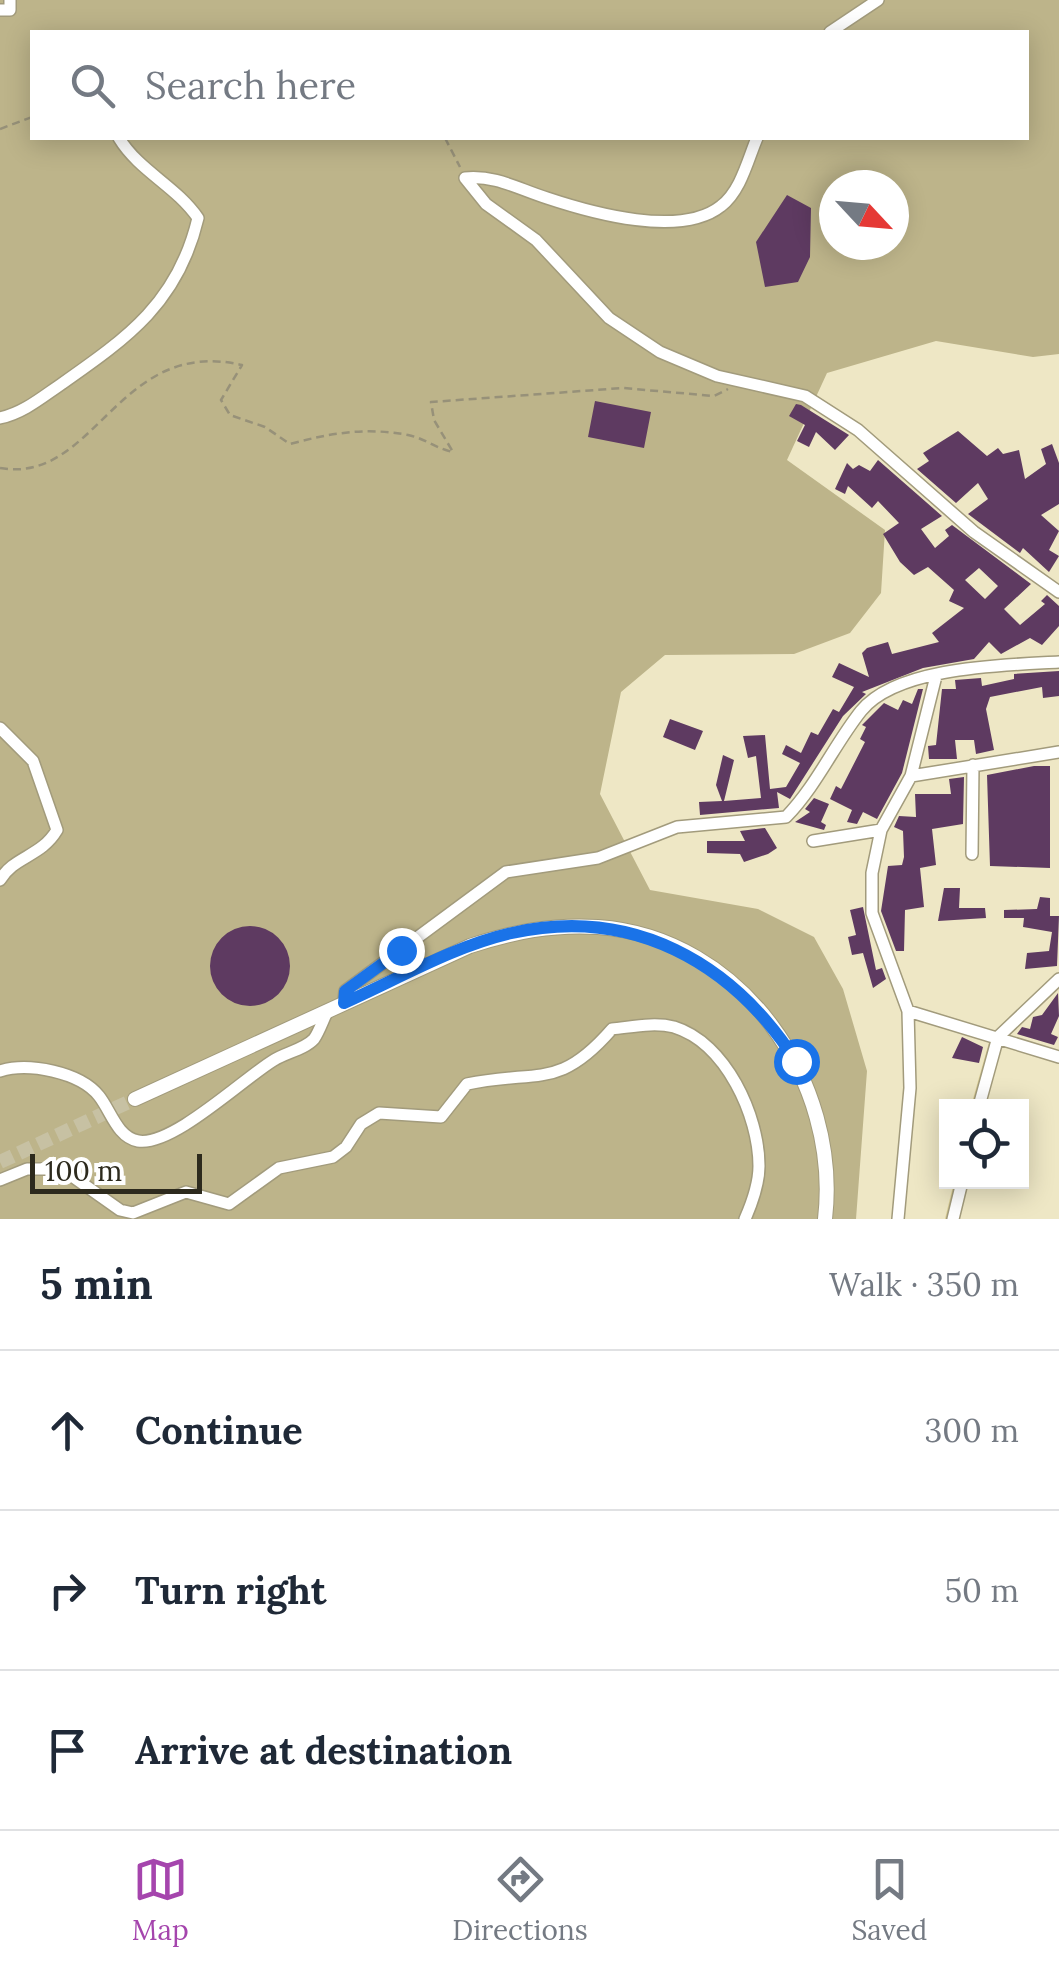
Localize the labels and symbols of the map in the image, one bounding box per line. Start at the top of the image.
north arrow [819,170,909,260]
route end [379,928,425,974]
route start [774,1039,820,1085]
scale bar [30,1149,202,1194]

